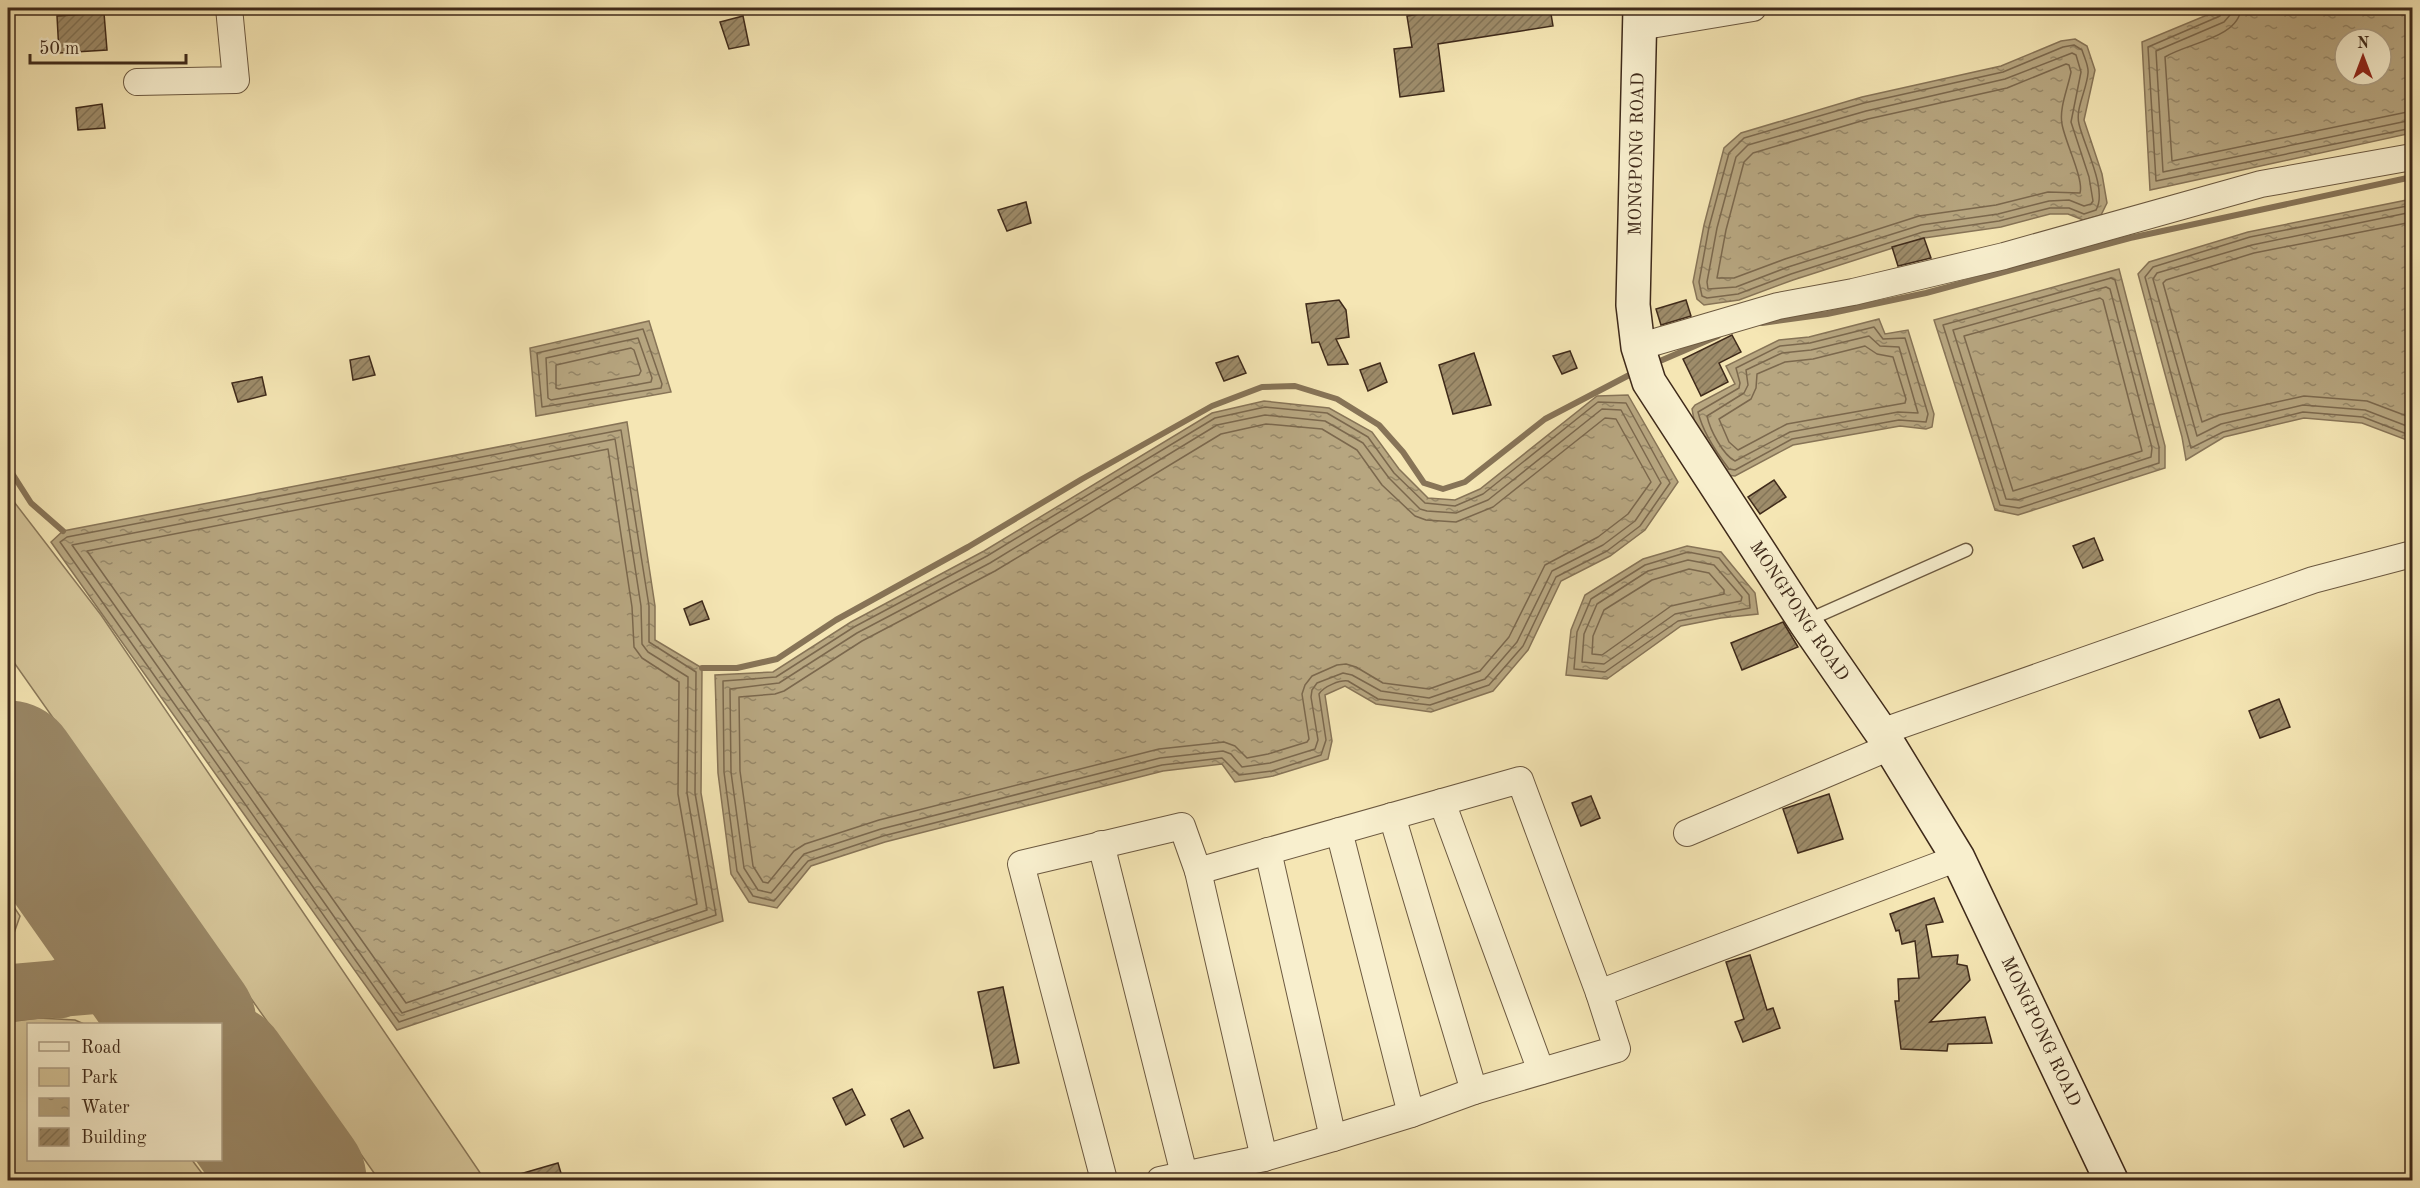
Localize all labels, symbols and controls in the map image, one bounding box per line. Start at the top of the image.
scale bar [30,27,186,65]
north arrow [2333,27,2393,87]
text: N [2357,36,2370,52]
text: 50 m [39,40,79,58]
street label: MONGPONG ROAD [1627,72,1647,236]
street label: MONGPONG ROAD [1746,538,1852,684]
street label: MONGPONG ROAD [1997,954,2084,1109]
legend [27,1023,222,1161]
text: Road [81,1039,121,1057]
text: Park [81,1069,118,1087]
text: Water [81,1099,130,1117]
text: Building [81,1129,147,1147]

